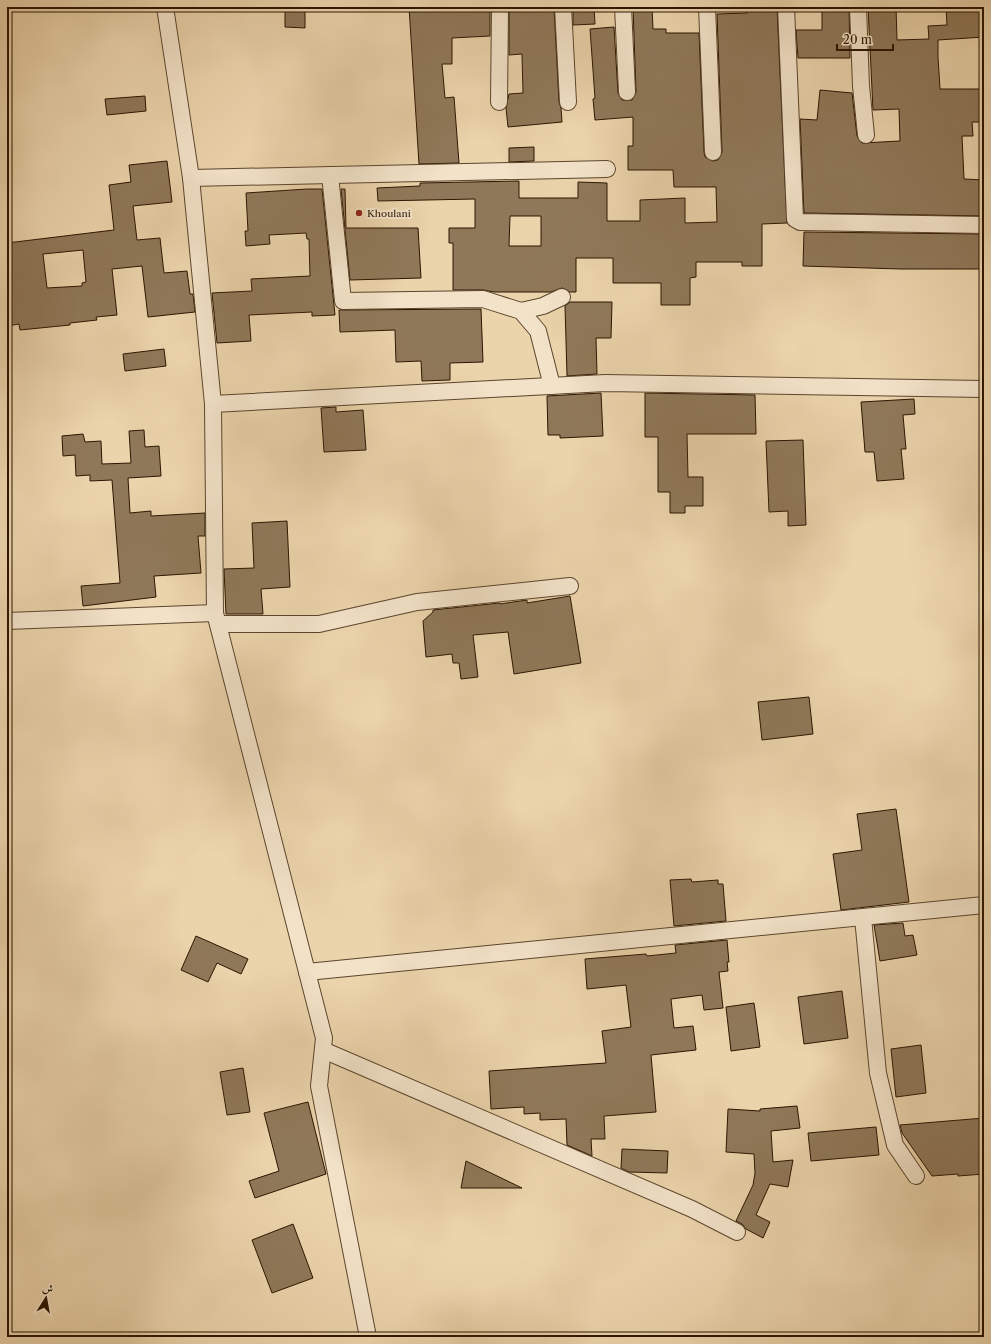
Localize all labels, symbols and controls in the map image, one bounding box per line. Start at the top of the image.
scale bar [837,26,893,52]
text: 20 m [843,32,872,47]
place label: Khoulani [367,207,411,220]
marker: Khoulani [354,208,364,218]
north arrow [26,1278,66,1318]
text: ش [41,1280,55,1296]

